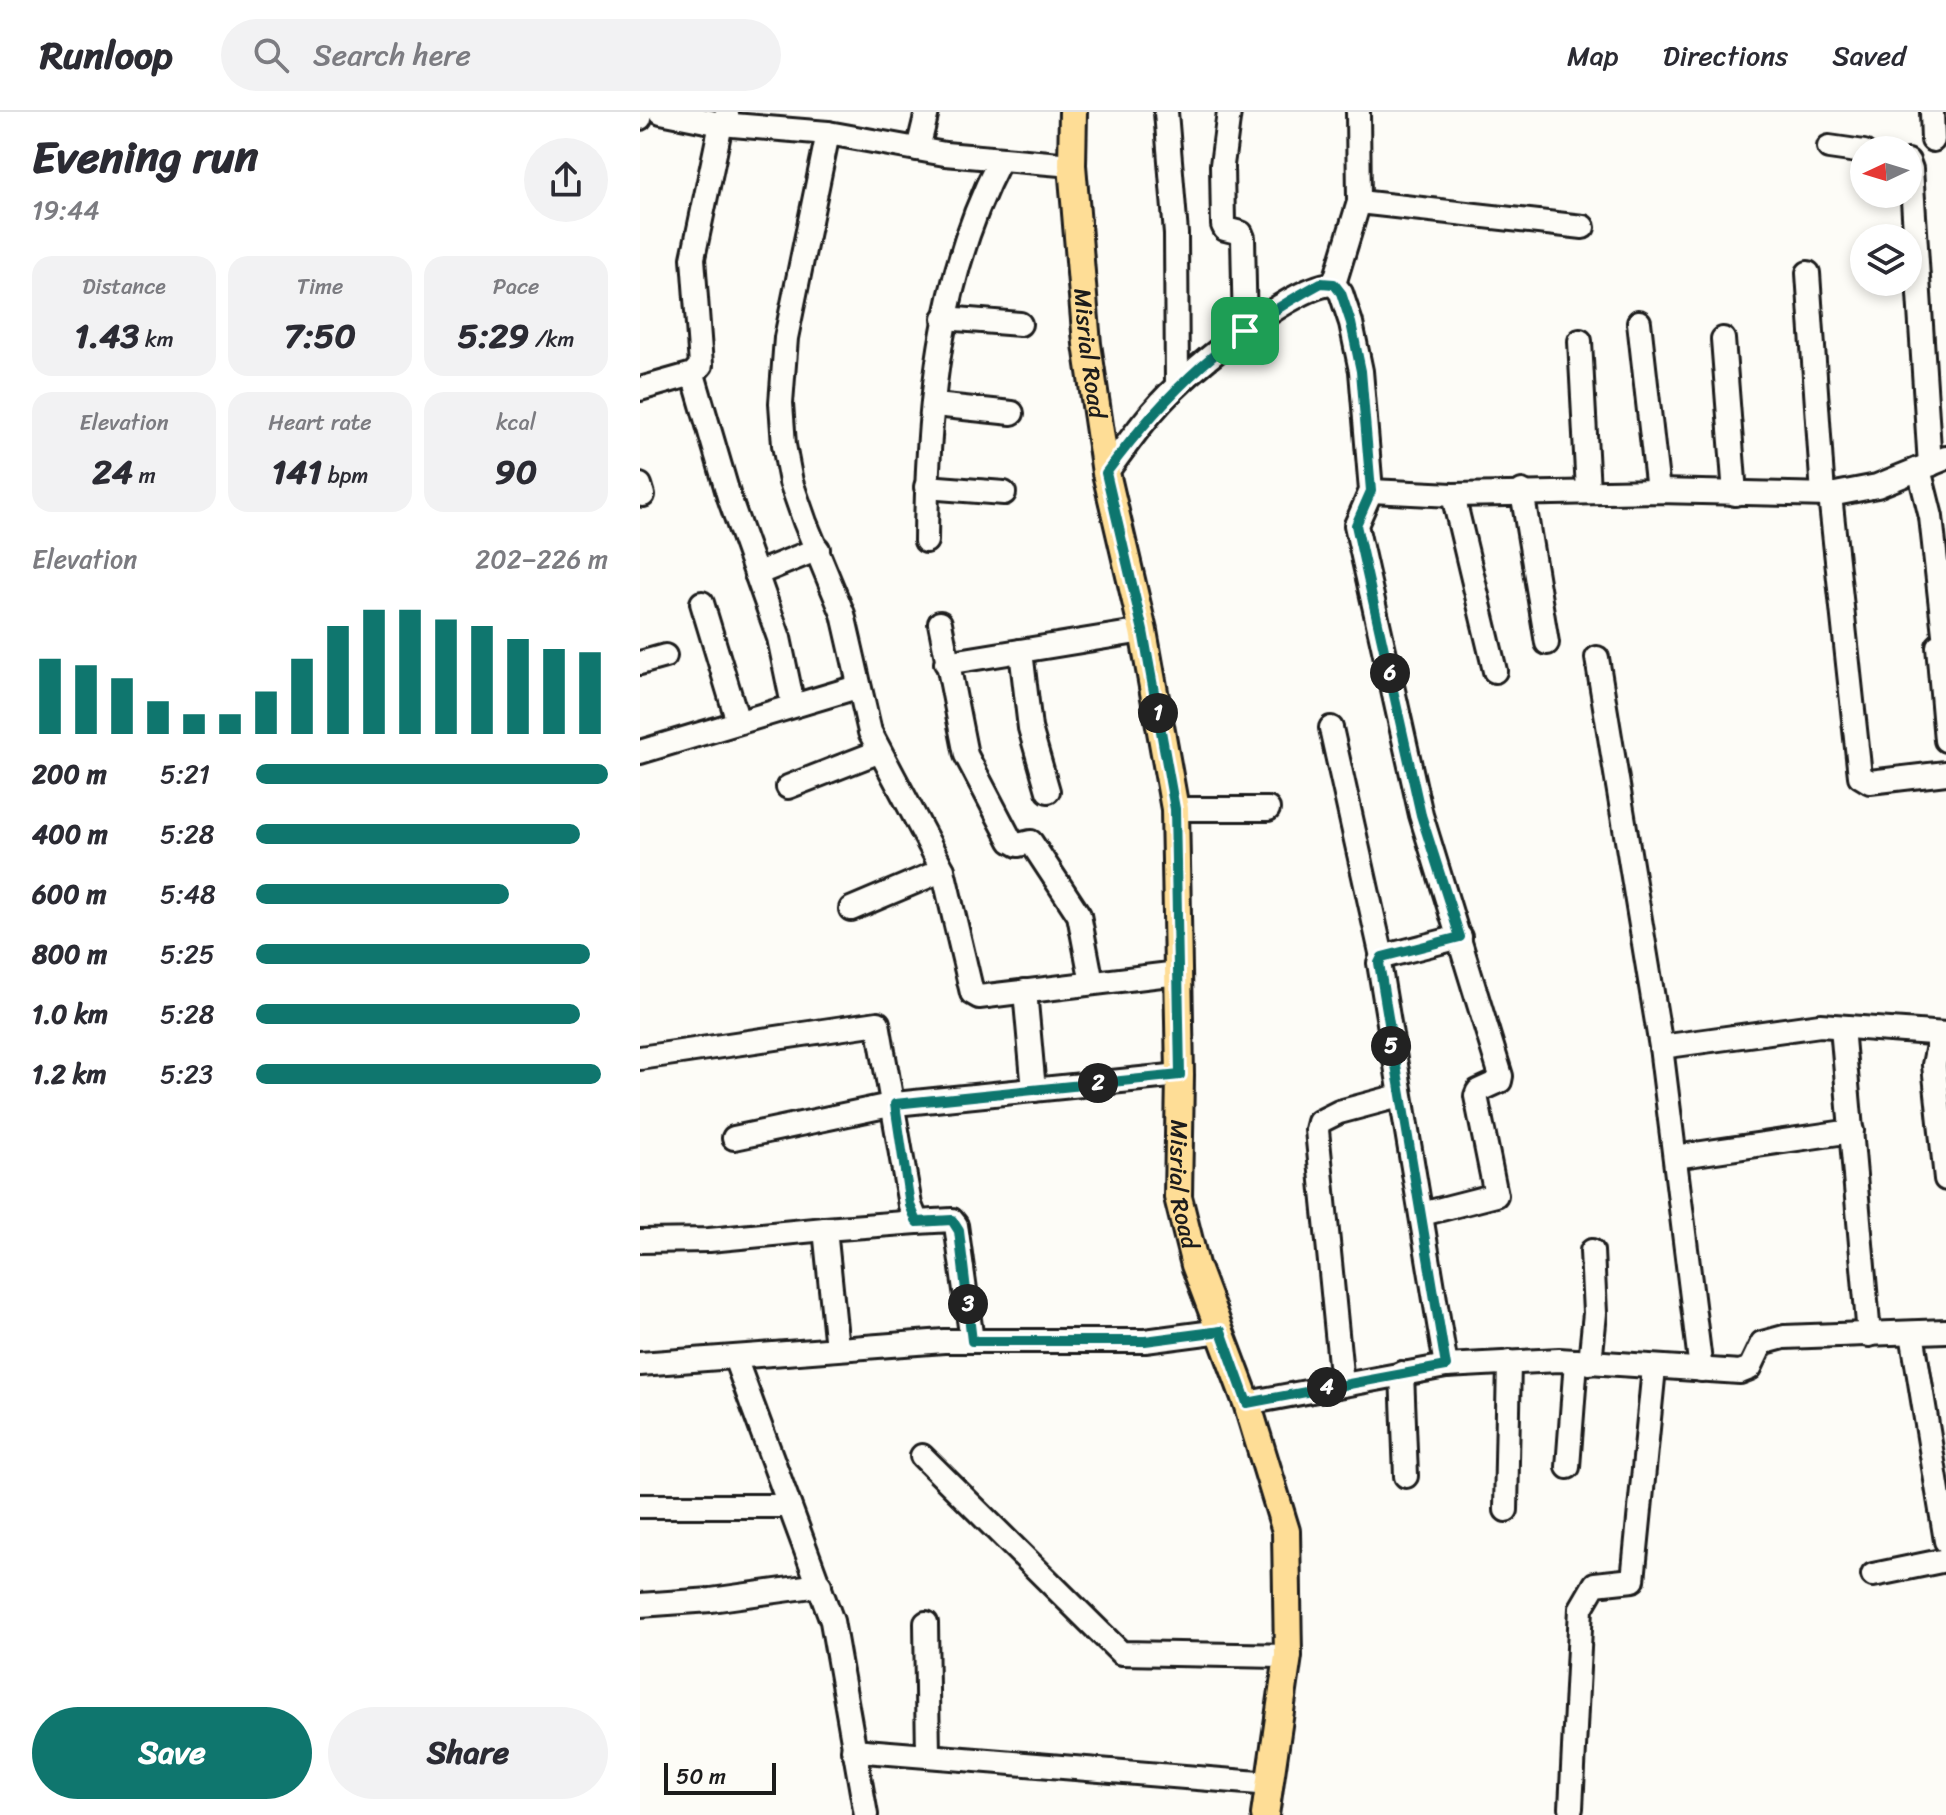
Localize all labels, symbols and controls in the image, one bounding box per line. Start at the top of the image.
search box [221,19,781,91]
text: Runloop [40,22,173,89]
text: Search here [313,28,471,82]
text: Map [1567,31,1619,80]
text: Directions [1663,31,1788,80]
text: Saved [1832,31,1906,80]
icon: search [249,33,293,77]
text: Evening run [32,118,258,196]
north arrow [1850,136,1922,208]
map controls [1850,136,1922,296]
button: share [524,138,608,222]
text: 19:44 [32,187,99,233]
button: layers [1850,224,1922,296]
text: Distance [82,267,166,306]
text: Time [297,267,343,306]
text: Pace [493,267,539,306]
street label: Misrial Road [1061,287,1119,423]
pin [1211,297,1279,365]
text: 1.43 [74,306,139,366]
text: 7:50 [284,306,356,366]
text: 5:29 [458,306,529,366]
icon: arrive [1223,309,1267,353]
text: km [139,320,174,359]
text: /km [529,320,574,359]
text: Elevation [79,403,169,442]
text: Heart rate [268,403,372,442]
text: kcal [496,403,536,442]
text: 24 [92,442,133,502]
text: 141 [272,442,322,502]
text: 90 [495,442,537,502]
text: m [133,456,156,495]
text: bpm [322,456,368,495]
text: Elevation [32,536,137,582]
text: 202–226 m [475,536,608,582]
pin: 6 [1370,653,1410,693]
text: 6 [1384,653,1396,692]
pin: 1 [1138,693,1178,733]
text: 1 [1153,693,1163,732]
text: 200 m [32,751,107,797]
text: 5:21 [160,751,210,797]
text: 400 m [32,811,108,857]
text: 5:28 [160,811,214,857]
text: 600 m [32,871,106,917]
text: 5:48 [160,871,216,917]
text: 800 m [32,931,107,977]
text: 5:25 [160,931,215,977]
text: 1.0 km [32,991,108,1037]
text: 5:28 [160,991,214,1037]
pin: 5 [1371,1026,1411,1066]
text: 5 [1384,1026,1398,1065]
text: 1.2 km [32,1051,107,1097]
text: 5:23 [160,1051,213,1097]
pin: 2 [1078,1063,1118,1103]
text: 2 [1092,1063,1104,1102]
street label: Misrial Road [1157,1119,1212,1256]
pin: 3 [948,1284,988,1324]
text: 3 [962,1284,974,1323]
pin: 4 [1307,1367,1347,1407]
text: 4 [1320,1367,1334,1406]
button: Save [32,1707,312,1799]
button: Share [328,1707,608,1799]
text: 50 m [676,1757,726,1796]
scale bar [664,1759,776,1795]

